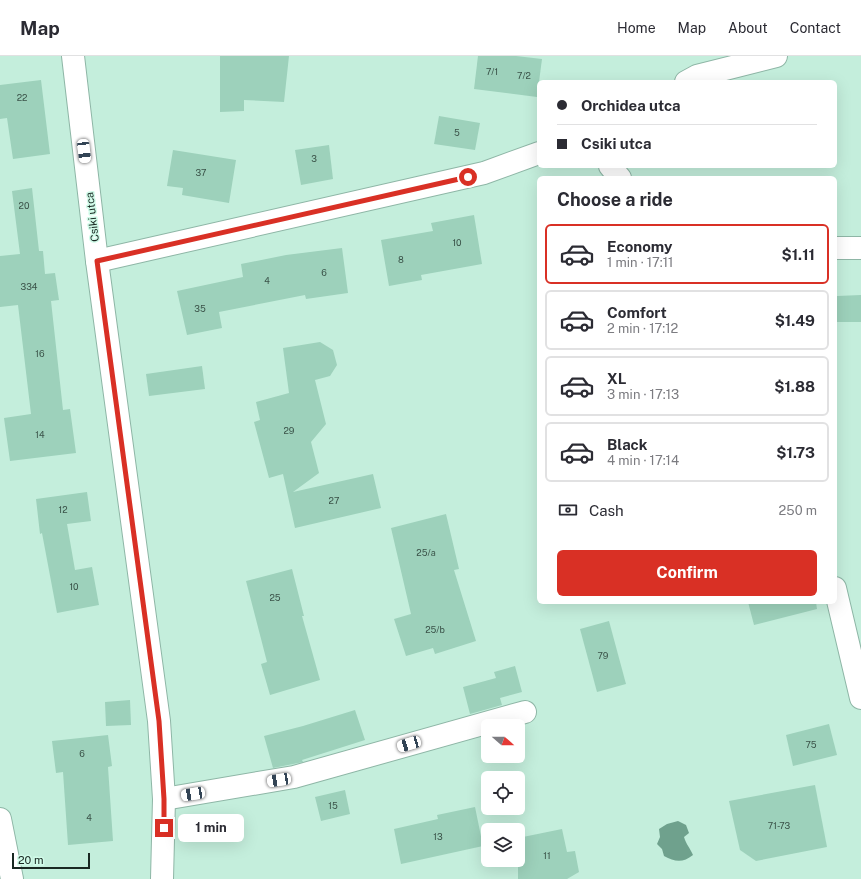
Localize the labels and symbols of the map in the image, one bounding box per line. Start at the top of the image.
house number: 7/1 [486,66,498,77]
house number: 7/2 [517,70,531,81]
house number: 22 [17,92,27,103]
house number: 5 [454,127,460,138]
car [77,138,91,164]
house number: 3 [311,153,317,164]
house number: 37 [196,167,206,178]
route start [459,168,477,186]
street label: Csiki utca [83,191,101,243]
house number: 20 [19,200,30,211]
house number: 10 [452,237,462,248]
house number: 8 [398,254,404,265]
house number: 6 [321,267,327,278]
house number: 4 [264,275,270,286]
house number: 334 [21,281,38,292]
house number: 35 [194,303,206,314]
house number: 16 [35,348,45,359]
house number: 29 [284,425,295,436]
house number: 14 [35,429,45,440]
house number: 27 [329,495,339,506]
house number: 12 [58,504,68,515]
house number: 25/a [416,547,436,558]
house number: 10 [69,581,79,592]
house number: 25 [269,592,281,603]
house number: 25/b [425,624,445,635]
house number: 79 [598,650,609,661]
north arrow [481,719,525,763]
car [396,735,422,753]
house number: 75 [805,739,817,750]
house number: 6 [79,748,85,759]
car [266,772,292,788]
car [180,786,206,802]
house number: 15 [328,800,338,811]
house number: 4 [86,812,92,823]
callout: 1 min [178,814,244,842]
route end [155,819,173,837]
house number: 71-73 [768,820,791,831]
house number: 13 [433,831,443,842]
house number: 11 [543,850,551,861]
scale bar [12,851,90,870]

